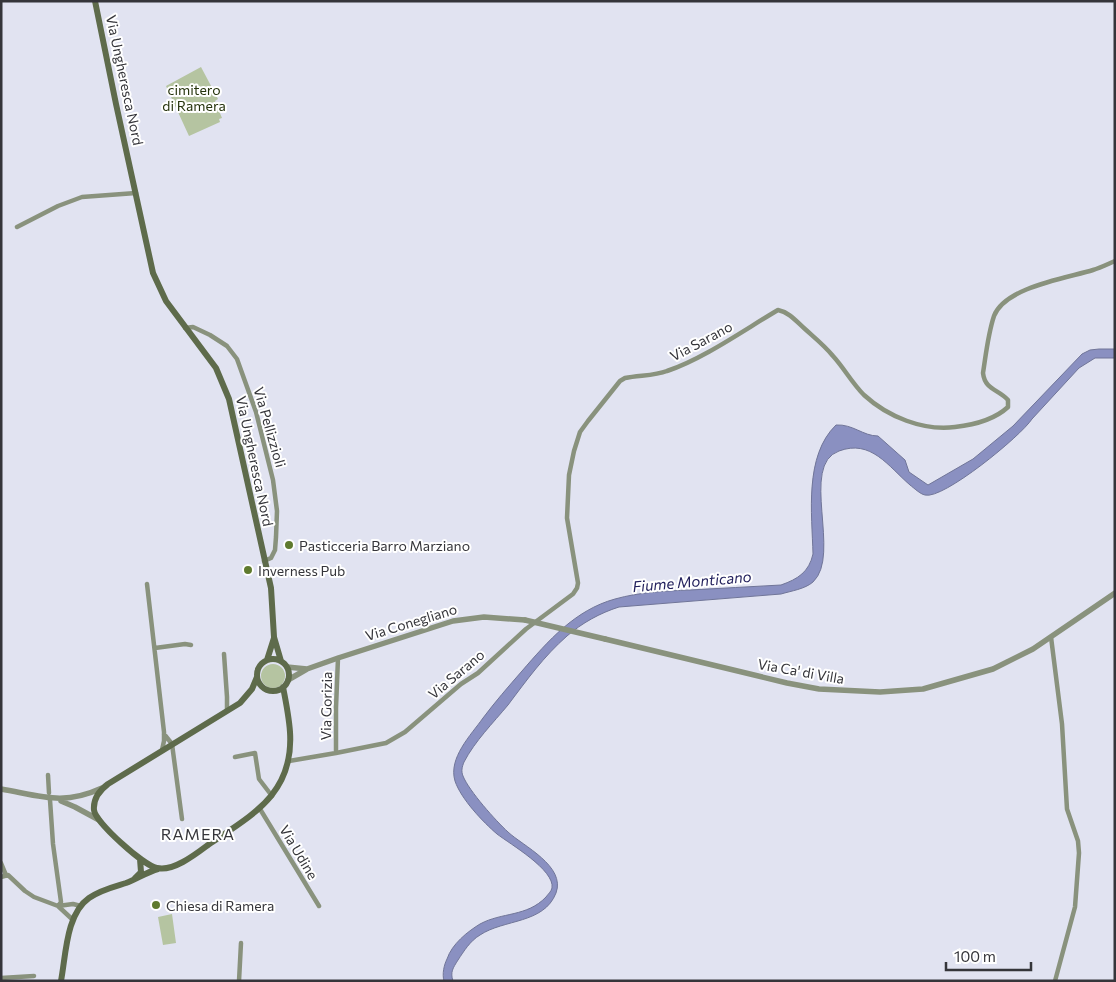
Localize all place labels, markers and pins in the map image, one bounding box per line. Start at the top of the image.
place label: Pasticceria Barro Marziano [299,537,470,554]
marker: Pasticceria Barro Marziano [283,539,295,551]
place label: Inverness Pub [258,562,345,579]
marker: Inverness Pub [242,564,254,576]
place label: Chiesa di Ramera [166,897,274,914]
marker: Chiesa di Ramera [150,899,162,911]

